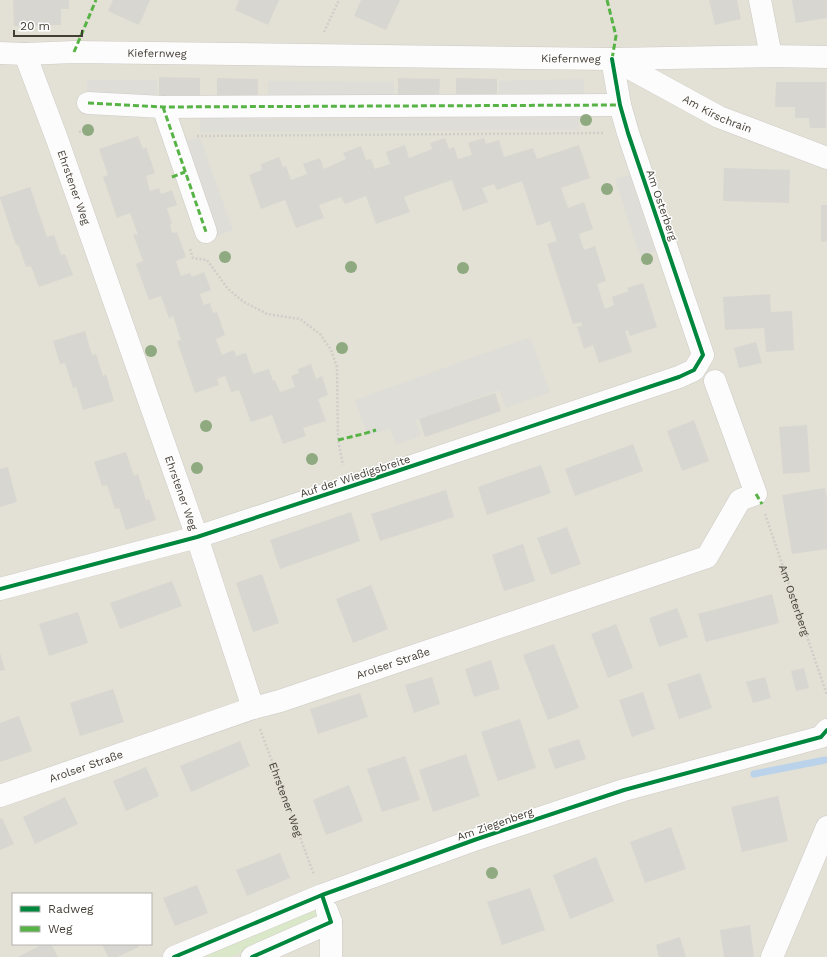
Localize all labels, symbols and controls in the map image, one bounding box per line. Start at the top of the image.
scale bar [14,12,82,38]
text: 20 m [20,19,50,33]
street label: Kiefernweg [127,47,187,60]
street label: Kiefernweg [541,52,601,66]
street label: Am Kirschrain [680,92,754,136]
street label: Ehrstener Weg [54,148,93,227]
street label: Am Osterberg [643,168,680,243]
street label: Auf der Wiedigsbreite [298,452,412,500]
street label: Ehrstener Weg [162,454,200,532]
street label: Am Osterberg [776,563,812,638]
street label: Arolser Straße [355,645,432,682]
street label: Arolser Straße [48,748,125,785]
street label: Ehrstener Weg [266,761,305,839]
street label: Am Ziegenberg [455,805,535,844]
legend [12,893,152,945]
text: Radweg [48,902,94,916]
text: Weg [48,922,73,936]

